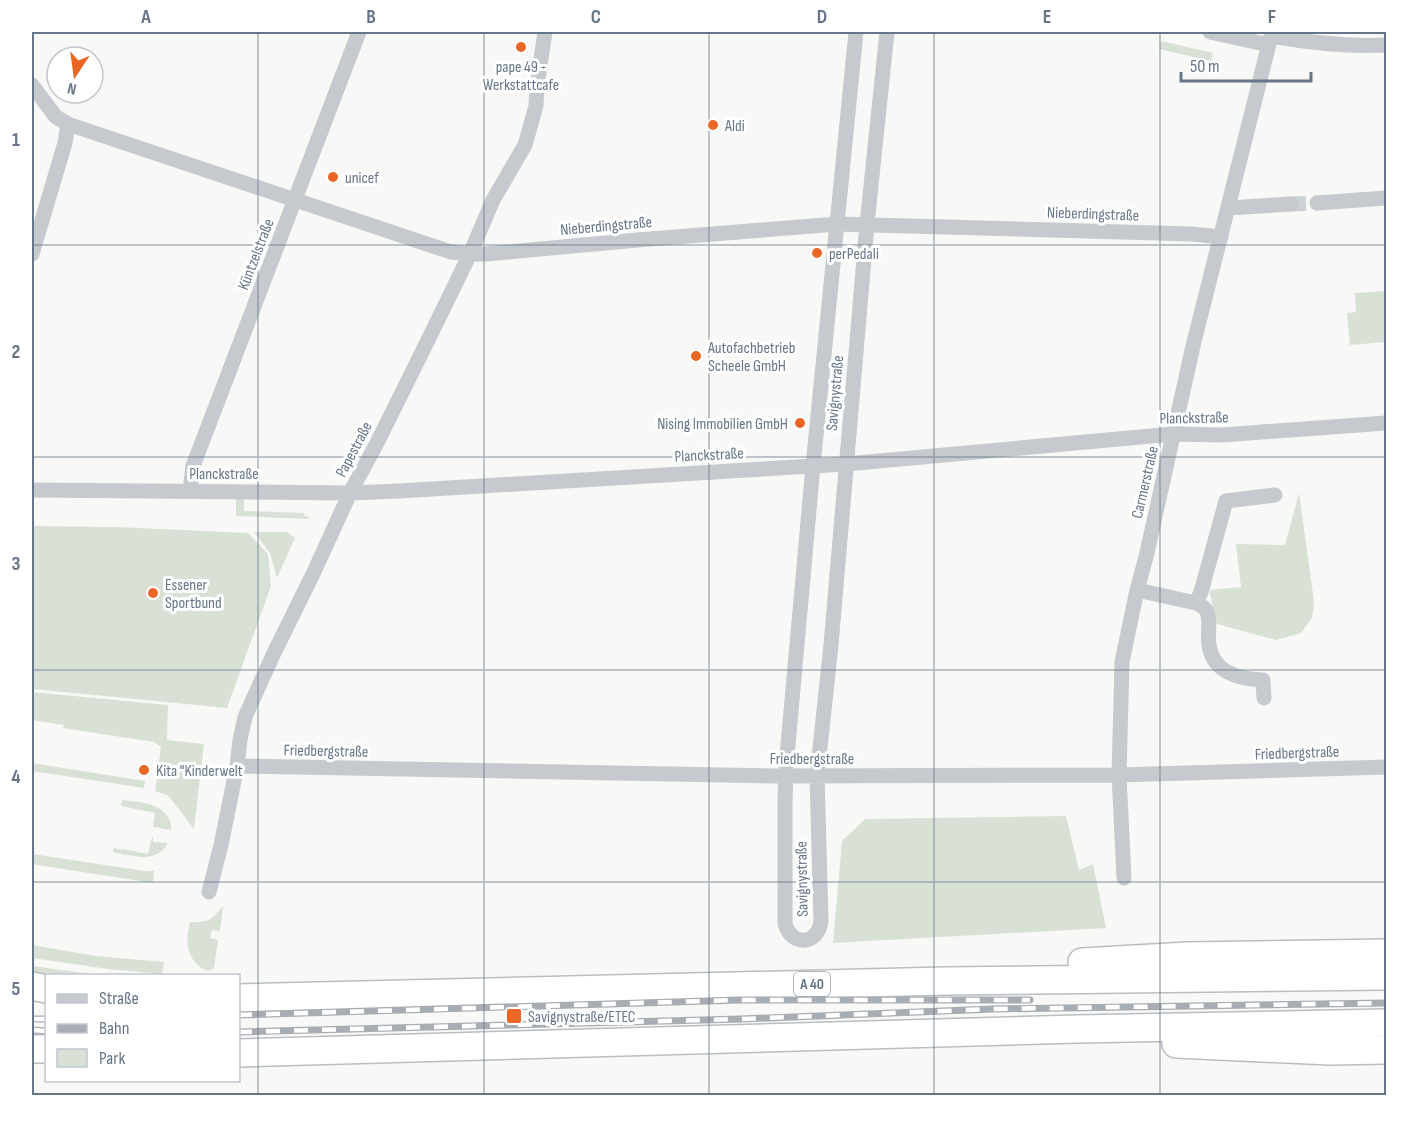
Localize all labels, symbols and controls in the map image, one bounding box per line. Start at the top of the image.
text: A [140,5,151,29]
text: B [366,5,376,29]
text: C [591,5,601,29]
text: D [817,5,827,29]
text: E [1043,5,1051,29]
text: F [1268,5,1276,29]
marker: pape 49 - Werkstattcafe [514,40,528,54]
north arrow [45,45,105,105]
scale bar [1181,45,1312,83]
text: 50 m [1190,56,1220,77]
place label: pape 49 - Werkstattcafe [483,58,559,95]
text: N [66,78,78,98]
place label: Aldi [724,117,745,136]
marker: Aldi [706,118,720,132]
text: 1 [12,128,20,152]
place label: unicef [345,169,379,188]
marker: unicef [326,170,340,184]
street label: Nieberdingstraße [1047,203,1139,226]
street label: Nieberdingstraße [559,213,653,240]
street label: Küntzelstraße [234,216,279,293]
place label: perPedali [829,245,879,264]
marker: perPedali [810,246,824,260]
place label: Autofachbetrieb Scheele GmbH [707,339,795,376]
text: 2 [12,340,20,364]
marker: Autofachbetrieb Scheele GmbH [689,349,703,363]
street label: Savignystraße [823,355,848,432]
street label: Planckstraße [1159,408,1229,429]
place label: Nising Immobilien GmbH [657,415,788,434]
marker: Nising Immobilien GmbH [793,416,807,430]
street label: Papestraße [332,419,377,481]
street label: Planckstraße [674,444,744,467]
street label: Carmerstraße [1128,444,1163,520]
street label: Planckstraße [189,465,259,484]
text: 3 [12,552,21,576]
place label: Essener Sportbund [165,576,222,613]
marker: Essener Sportbund [146,586,160,600]
street label: Friedbergstraße [284,741,368,762]
street label: Friedbergstraße [1254,743,1340,764]
street label: Friedbergstraße [770,750,854,769]
place label: Kita "Kinderwelt [156,762,243,781]
marker: Kita "Kinderwelt [137,763,151,777]
text: 4 [11,765,21,789]
street label: Savignystraße [792,841,813,917]
road number: A 40 [794,972,830,996]
legend [45,974,240,1082]
text: 5 [12,977,21,1001]
text: Straße [99,988,139,1009]
marker: Savignystraße/ETEC [505,1007,523,1025]
place label: Savignystraße/ETEC [528,1008,636,1027]
text: Bahn [99,1018,129,1039]
text: Park [99,1048,125,1069]

